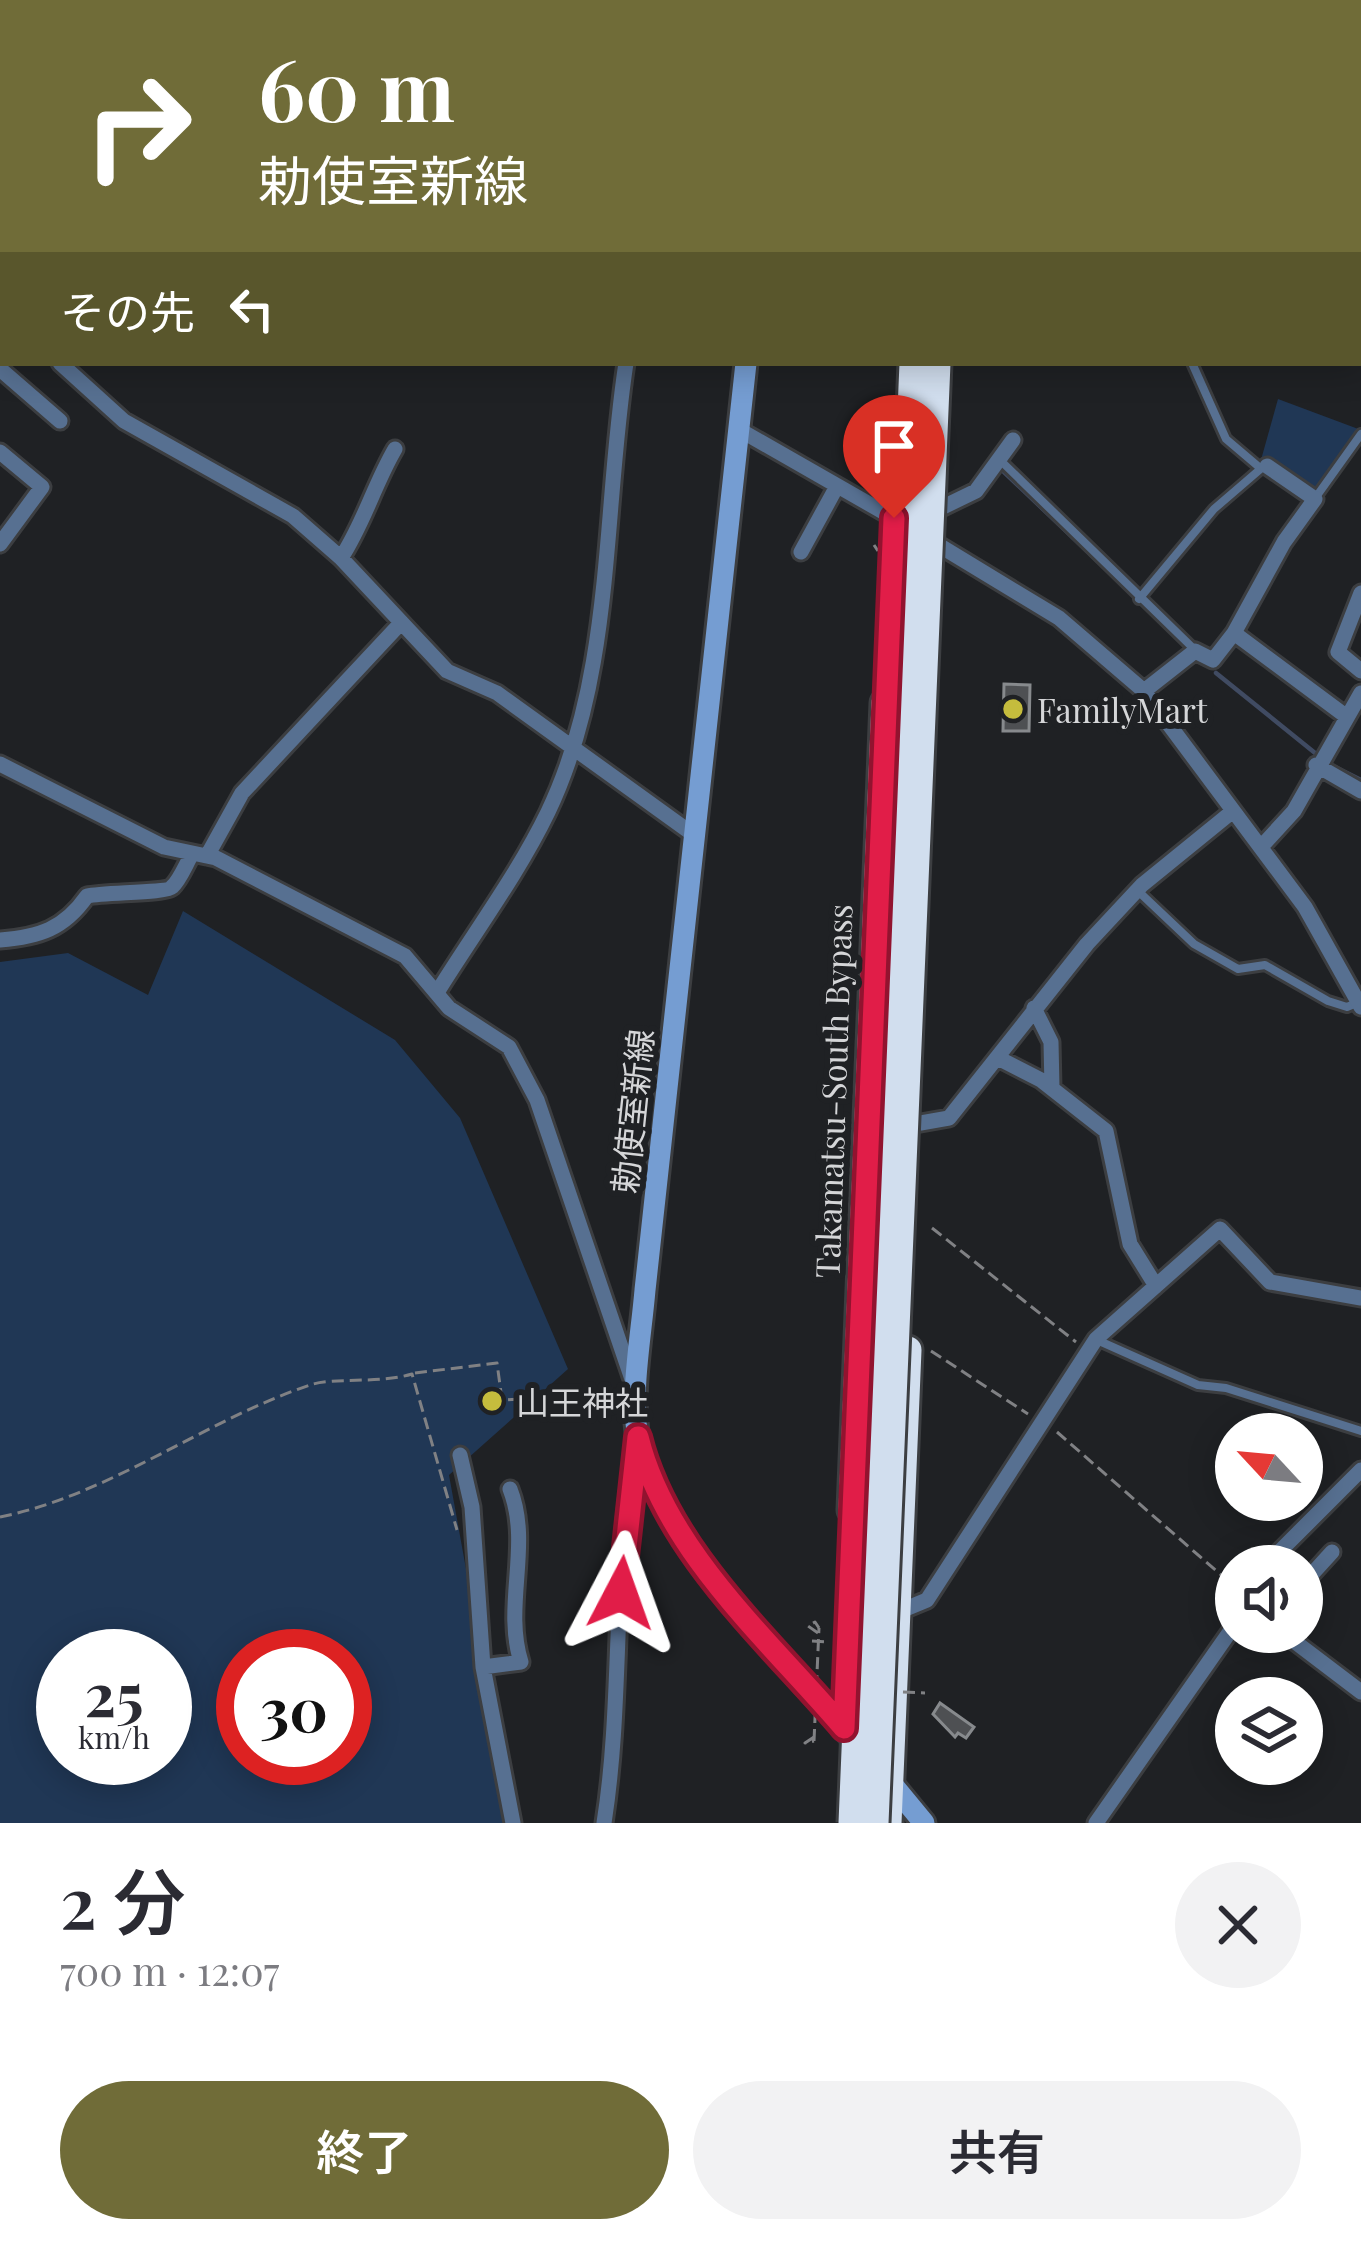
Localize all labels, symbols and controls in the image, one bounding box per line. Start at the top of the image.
text: 60 m [258,31,455,143]
icon: right [60,48,216,204]
text: 勅使室新線 [258,143,528,215]
icon: left [219,276,285,342]
text: その先 [60,280,195,340]
pin [843,395,945,518]
icon: arrive [861,413,927,479]
place label: FamilyMart [1037,687,1209,731]
marker: FamilyMart [1000,696,1026,722]
street label: Takamatsu-South Bypass [803,903,861,1279]
street label: 勅使室新線 [600,1027,662,1195]
place label: 山王神社 [516,1379,648,1423]
marker: 山王神社 [479,1388,505,1414]
north arrow [1215,1413,1323,1521]
map controls [1215,1413,1323,1785]
position arrow [558,1530,684,1656]
button: sound [1215,1545,1323,1653]
speed limit sign: 30 [216,1629,372,1785]
text: 25 [85,1652,143,1732]
button: layers [1215,1677,1323,1785]
text: km/h [78,1717,150,1757]
text: 2 分 [60,1851,185,1947]
button: close [1175,1862,1301,1988]
text: 700 m · 12:07 [60,1944,279,1996]
button: 終了 [60,2081,669,2219]
button: 共有 [693,2081,1301,2219]

